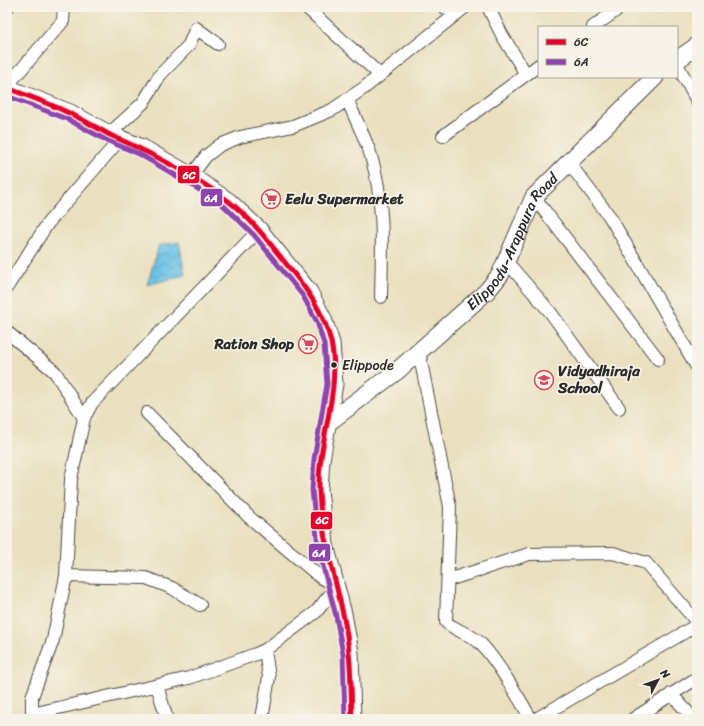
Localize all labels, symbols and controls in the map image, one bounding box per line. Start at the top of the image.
legend [538,26,678,78]
text: 6C [574,31,589,53]
text: 6A [574,51,589,73]
line badge: 6C [177,165,200,184]
text: 6C [181,166,196,185]
street label: Elippodu-Arappura Road [460,166,565,317]
place label: Eelu Supermarket [285,186,404,212]
line badge: 6A [200,188,223,207]
supermarket icon: Eelu Supermarket [260,188,282,210]
text: 6A [203,189,218,208]
place label: Ration Shop [213,331,294,357]
supermarket icon: Ration Shop [297,333,319,355]
place label: Elippode [342,353,394,378]
place label: Vidyadhiraja School [557,358,640,401]
marker: Elippode [329,360,339,370]
school or university icon: Vidyadhiraja School [533,369,555,391]
line badge: 6C [310,511,333,530]
text: 6C [314,511,329,530]
line badge: 6A [308,543,331,562]
text: 6A [311,544,326,563]
north arrow [638,660,678,700]
text: N [655,664,675,683]

